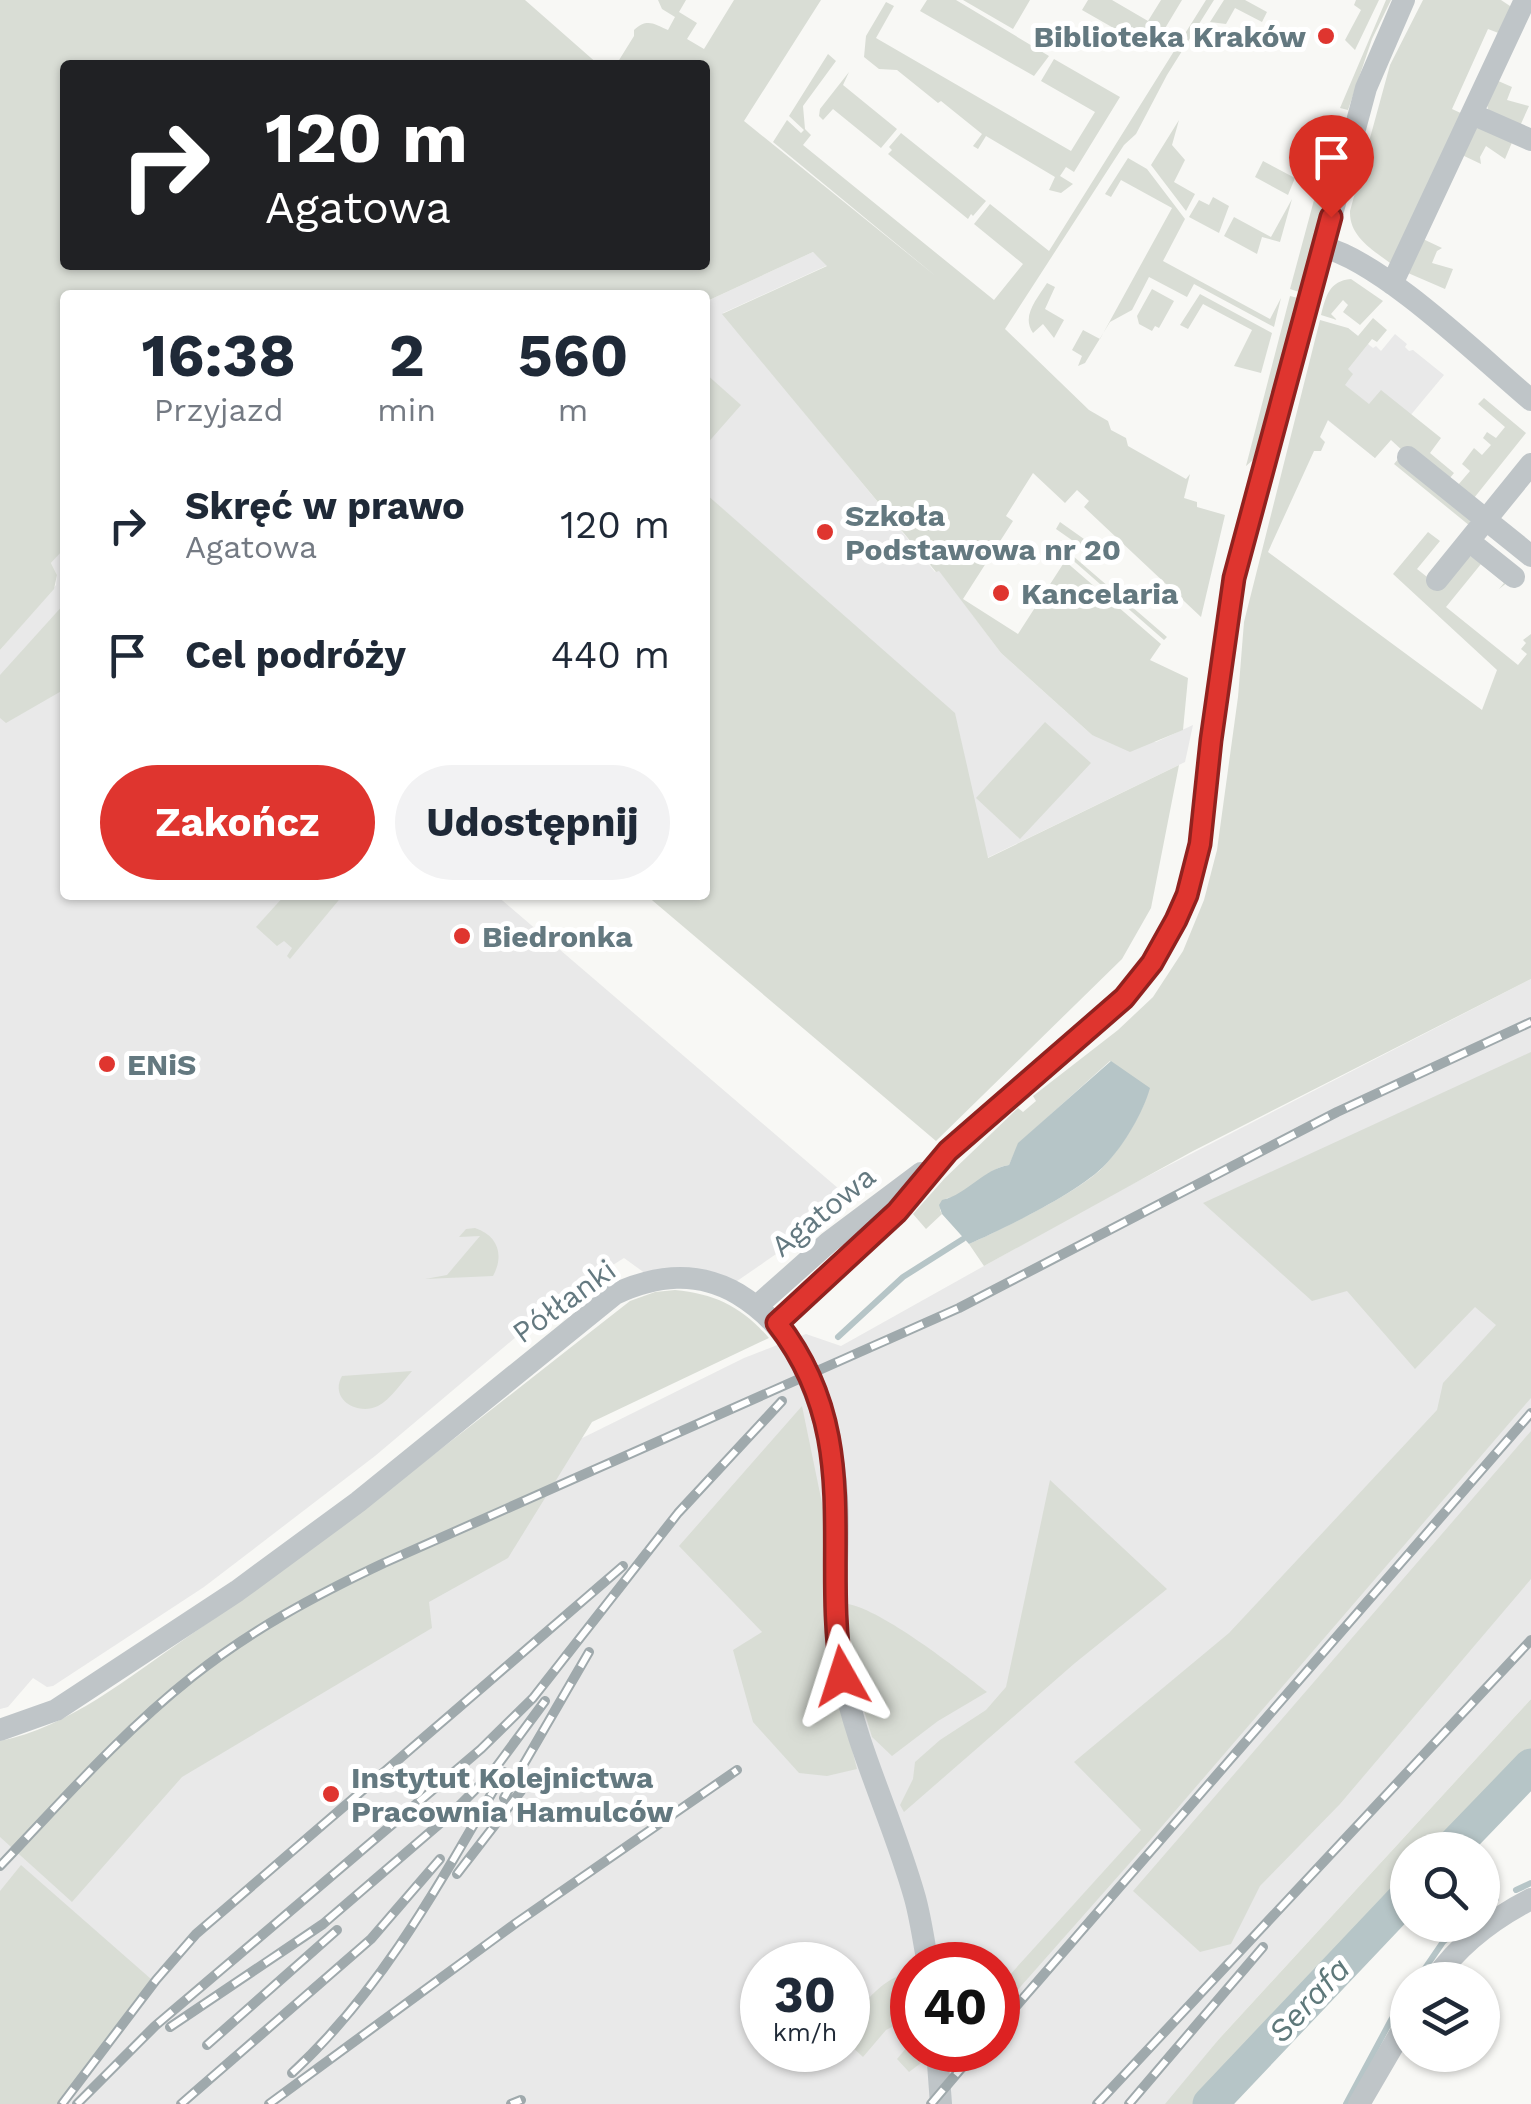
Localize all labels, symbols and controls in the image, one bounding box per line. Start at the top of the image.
place label: Biblioteka Kraków [1034,19,1306,54]
marker: Biblioteka Kraków [1315,25,1337,47]
text: 120 m [265,97,468,179]
icon: right [100,100,230,230]
pin [1289,115,1374,218]
icon: arrive [1304,130,1359,185]
text: Agatowa [265,181,451,234]
text: 16:38 [142,320,296,391]
text: 2 [389,320,425,391]
text: 560 [518,320,628,391]
text: Przyjazd [154,391,284,429]
text: min [377,391,436,429]
text: m [558,391,588,429]
text: Skręć w prawo [185,484,465,528]
icon: right [100,498,155,553]
place label: Szkoła Podstawowa nr 20 [845,498,1121,567]
text: 120 m [560,503,670,547]
marker: Szkoła Podstawowa nr 20 [814,521,836,543]
text: Agatowa [185,528,317,566]
place label: Kancelaria [1021,576,1179,611]
marker: Kancelaria [990,582,1012,604]
icon: arrive [100,628,155,683]
text: Cel podróży [185,633,406,677]
text: 440 m [551,633,670,677]
button: Zakończ [100,765,375,880]
button: Udostępnij [395,765,670,880]
place label: Biedronka [482,919,633,954]
marker: Biedronka [451,925,473,947]
place label: ENiS [127,1047,196,1082]
marker: ENiS [96,1053,118,1075]
street label: Agatowa [764,1158,882,1264]
street label: Półłanki [506,1252,622,1350]
position arrow [790,1624,894,1728]
place label: Instytut Kolejnictwa Pracownia Hamulców [351,1760,673,1829]
marker: Instytut Kolejnictwa Pracownia Hamulców [320,1783,342,1805]
map controls [1390,1832,1500,2072]
button: search [1390,1832,1500,1942]
speed limit sign: 40 [890,1942,1020,2072]
water label: Serafa [1260,1950,1358,2050]
button: layers [1390,1962,1500,2072]
text: 30 [774,1965,836,2024]
text: km/h [773,2018,837,2047]

